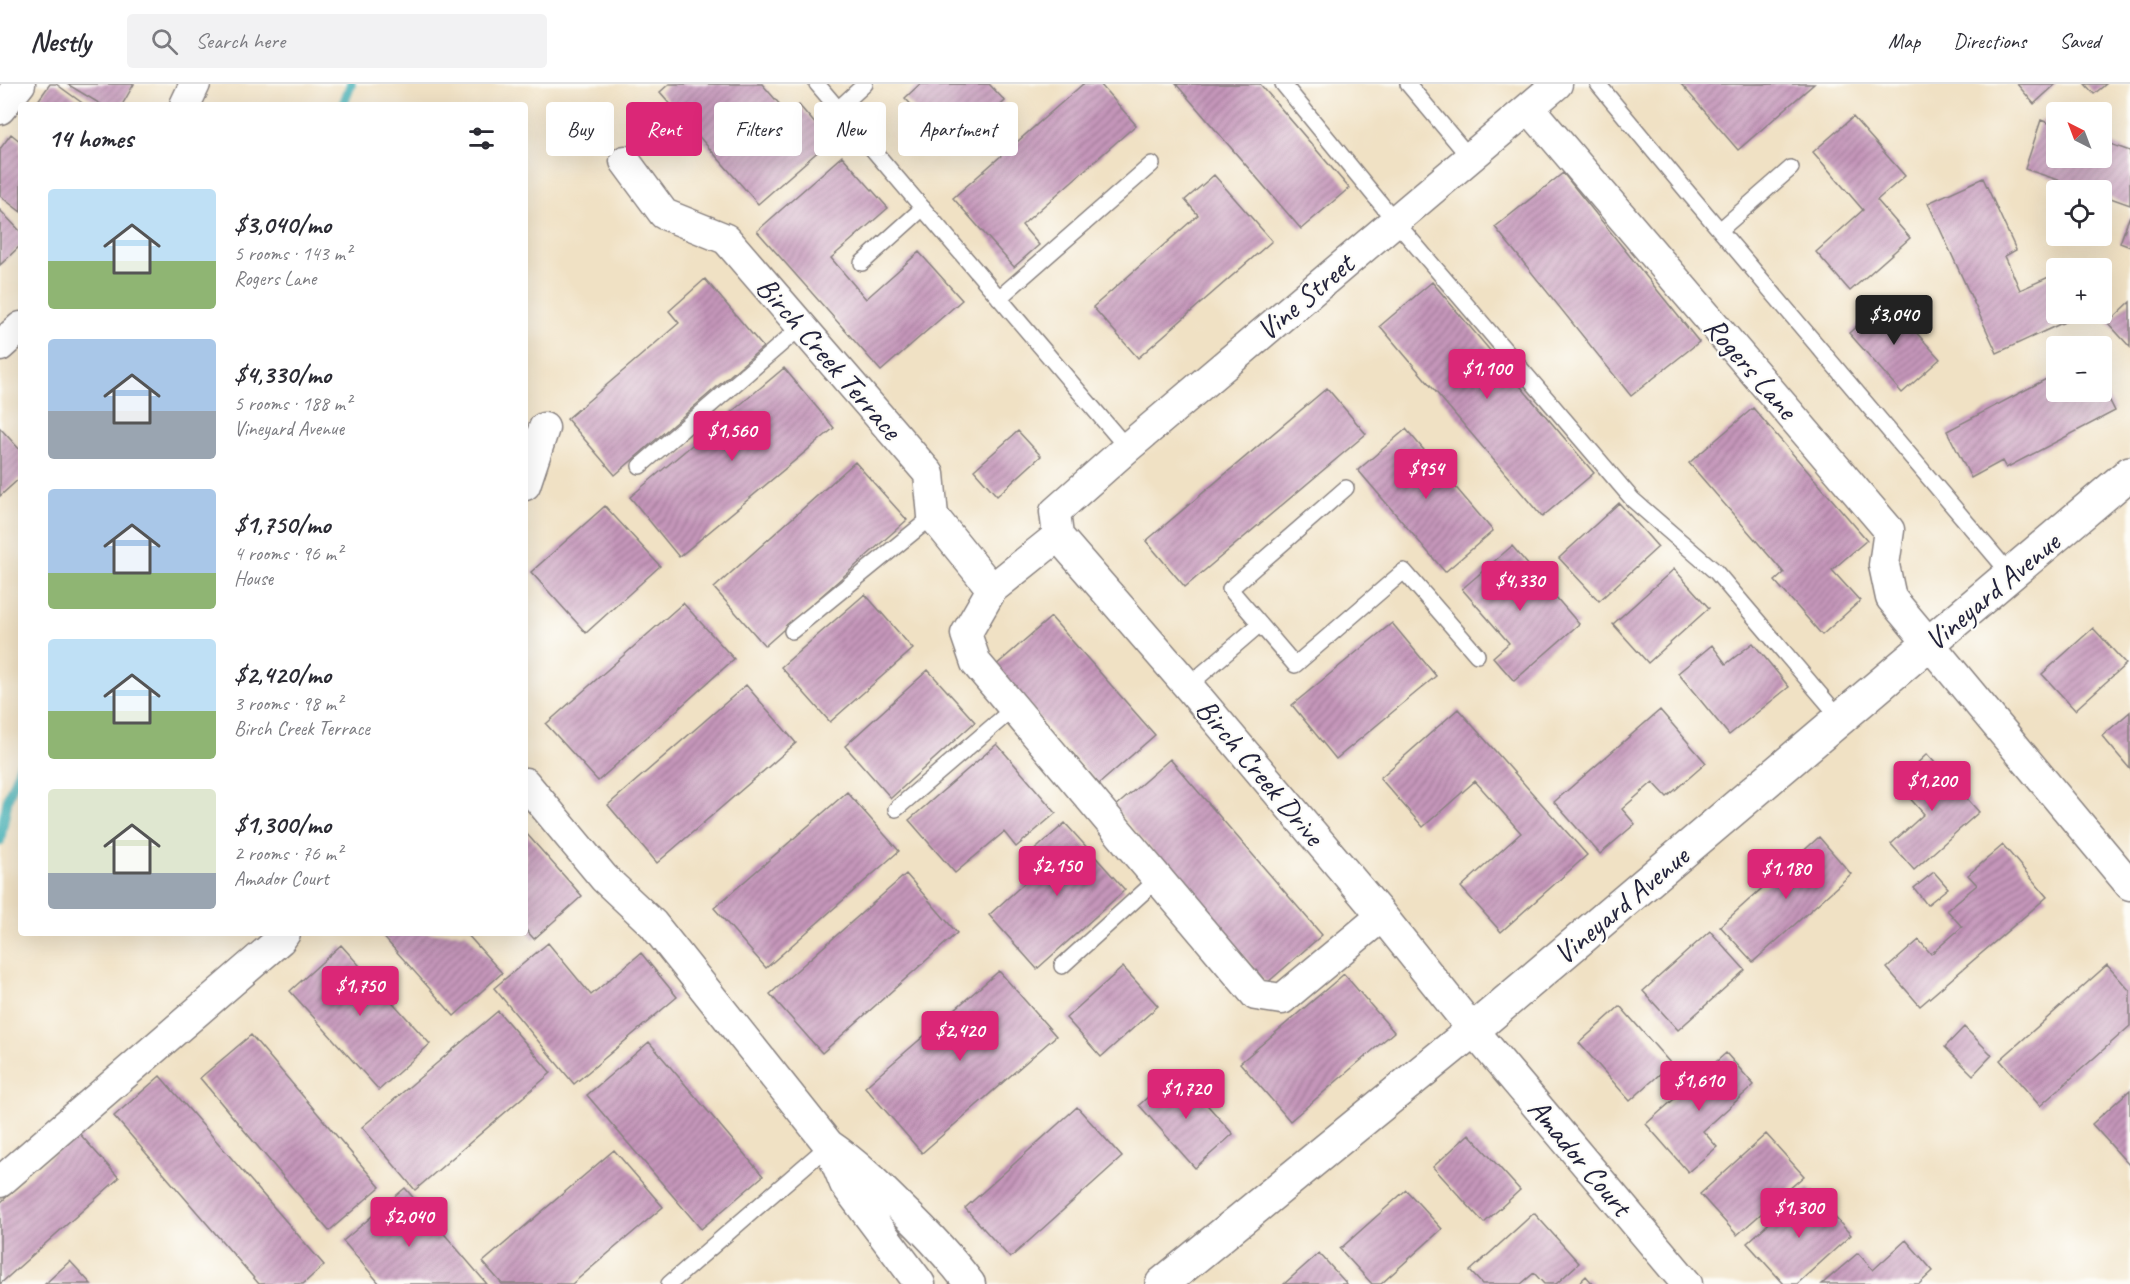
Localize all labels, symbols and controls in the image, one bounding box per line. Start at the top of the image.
search box [127,14,547,68]
text: Nestly [30,24,91,59]
icon: search [148,25,181,58]
text: Search here [196,27,285,55]
text: Map [1888,28,1920,54]
text: Directions [1953,28,2026,54]
text: Saved [2059,28,2100,54]
chip: Buy [546,102,614,156]
chip: Rent [626,102,702,156]
chip: Filters [714,102,802,156]
chip: New [814,102,886,156]
chip: Apartment [898,102,1018,156]
north arrow [2046,102,2112,168]
map controls [2046,102,2112,402]
text: 14 homes [48,122,133,155]
icon: filters [465,122,498,155]
button: locate [2046,180,2112,246]
text: $3,040/mo [234,208,331,241]
icon: home [96,213,168,285]
text: 5 rooms · 143 m² [234,241,351,266]
street label: Vine Street [1249,243,1364,349]
button: + [2046,258,2112,324]
text: Rogers Lane [234,266,316,291]
street label: Birch Creek Terrace [748,269,912,449]
pin: $3,040 [1845,295,1943,346]
text: $3,040 [1870,302,1918,327]
street label: Rogers Lane [1696,309,1807,429]
button: − [2046,336,2112,402]
pin: $1,100 [1438,349,1536,400]
text: $1,100 [1463,356,1511,381]
text: $4,330/mo [234,358,331,391]
icon: home [96,363,168,435]
text: 5 rooms · 188 m² [234,391,351,416]
pin: $1,560 [683,411,781,462]
text: Vineyard Avenue [234,416,344,441]
text: $1,560 [707,418,757,443]
pin: $954 [1390,449,1462,500]
text: $954 [1408,456,1444,481]
text: $1,750/mo [234,508,330,541]
icon: home [96,513,168,585]
street label: Vineyard Avenue [1917,522,2069,659]
text: 4 rooms · 96 m² [234,541,342,566]
pin: $4,330 [1471,561,1569,612]
text: House [234,566,273,591]
text: $4,330 [1496,568,1544,593]
text: $2,420/mo [234,658,331,691]
icon: home [96,663,168,735]
text: 3 rooms · 98 m² [234,691,342,716]
street label: Birch Creek Drive [1188,691,1334,855]
text: Birch Creek Terrace [234,716,370,741]
pin: $1,200 [1883,761,1981,812]
text: $1,200 [1908,768,1956,793]
text: $1,300/mo [234,808,331,841]
icon: home [96,813,168,885]
street label: Vineyard Avenue [1546,836,1698,973]
text: 2 rooms · 76 m² [234,841,342,866]
pin: $2,150 [1008,846,1106,897]
pin: $1,180 [1737,849,1835,900]
text: $2,150 [1033,853,1081,878]
text: $1,180 [1762,856,1810,881]
text: Amador Court [234,866,329,891]
pin: $1,750 [311,966,409,1017]
text: $1,750 [336,973,384,998]
pin: $2,420 [911,1011,1009,1062]
text: $2,420 [936,1018,984,1043]
pin: $1,610 [1650,1061,1748,1112]
text: $1,610 [1674,1068,1724,1093]
pin: $1,720 [1137,1069,1235,1120]
text: $1,720 [1162,1076,1210,1101]
street label: Amador Court [1520,1090,1642,1226]
pin: $1,300 [1750,1188,1848,1239]
text: $1,300 [1775,1195,1823,1220]
pin: $2,040 [360,1197,458,1248]
text: $2,040 [385,1204,433,1229]

